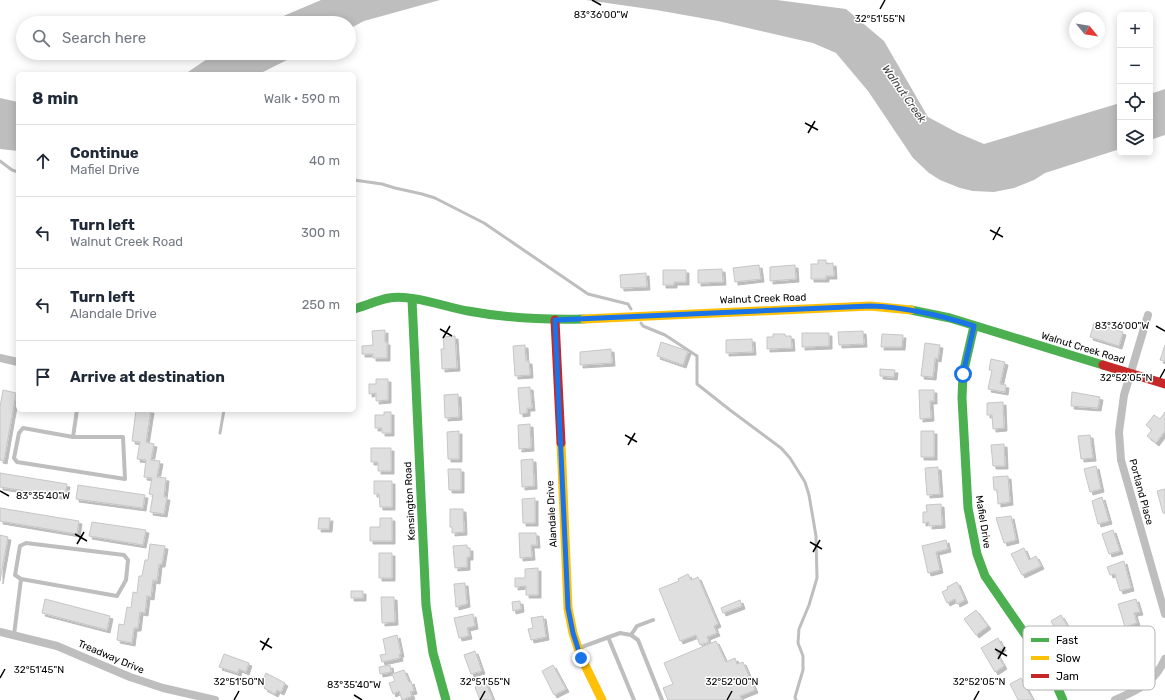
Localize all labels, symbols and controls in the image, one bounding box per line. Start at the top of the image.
text: 83°36'00"W [574,9,628,21]
north arrow [1069,12,1105,48]
map controls [1117,12,1153,156]
button: + [1117,12,1153,48]
text: 32°51'55"N [855,13,905,25]
search box [16,16,356,60]
icon: search [30,27,52,49]
text: Search here [62,29,146,47]
button: − [1117,48,1153,84]
water label: Walnut Creek [879,63,929,126]
button: locate [1117,84,1153,120]
text: 8 min [32,88,79,108]
text: Walk · 590 m [264,91,340,106]
button: layers [1117,120,1153,156]
text: Continue [70,144,139,162]
icon: ahead [32,150,54,172]
text: 40 m [309,153,340,168]
text: Mafiel Drive [70,162,139,177]
text: Turn left [70,216,135,234]
icon: left [32,222,54,244]
text: 300 m [301,225,340,240]
text: Walnut Creek Road [70,234,183,249]
text: Turn left [70,288,135,306]
street label: Walnut Creek Road [719,291,807,307]
icon: left [32,294,54,316]
text: 250 m [302,297,340,312]
text: Alandale Drive [70,306,157,321]
text: 83°36'00"W [1095,320,1149,332]
street label: Walnut Creek Road [1040,330,1126,366]
route start [954,365,972,383]
icon: arrive [32,366,54,388]
text: Arrive at destination [70,368,225,386]
text: 32°52'05"N [1100,372,1152,384]
street label: Portland Place [1126,458,1156,527]
street label: Kensington Road [402,461,418,541]
street label: Alandale Drive [544,480,560,548]
text: 83°35'40"W [16,490,70,502]
street label: Mafiel Drive [973,495,993,550]
legend [1023,626,1155,690]
text: Fast [1056,634,1079,647]
street label: Treadway Drive [76,638,146,677]
route end [572,649,590,667]
text: Slow [1056,652,1081,665]
text: 32°51'45"N [14,664,64,676]
text: Jam [1056,670,1079,683]
text: 32°51'50"N [214,676,265,688]
text: 32°51'55"N [460,676,510,688]
text: 32°52'00"N [705,676,759,688]
text: 32°52'05"N [953,676,1005,688]
text: 83°35'40"W [327,679,381,691]

